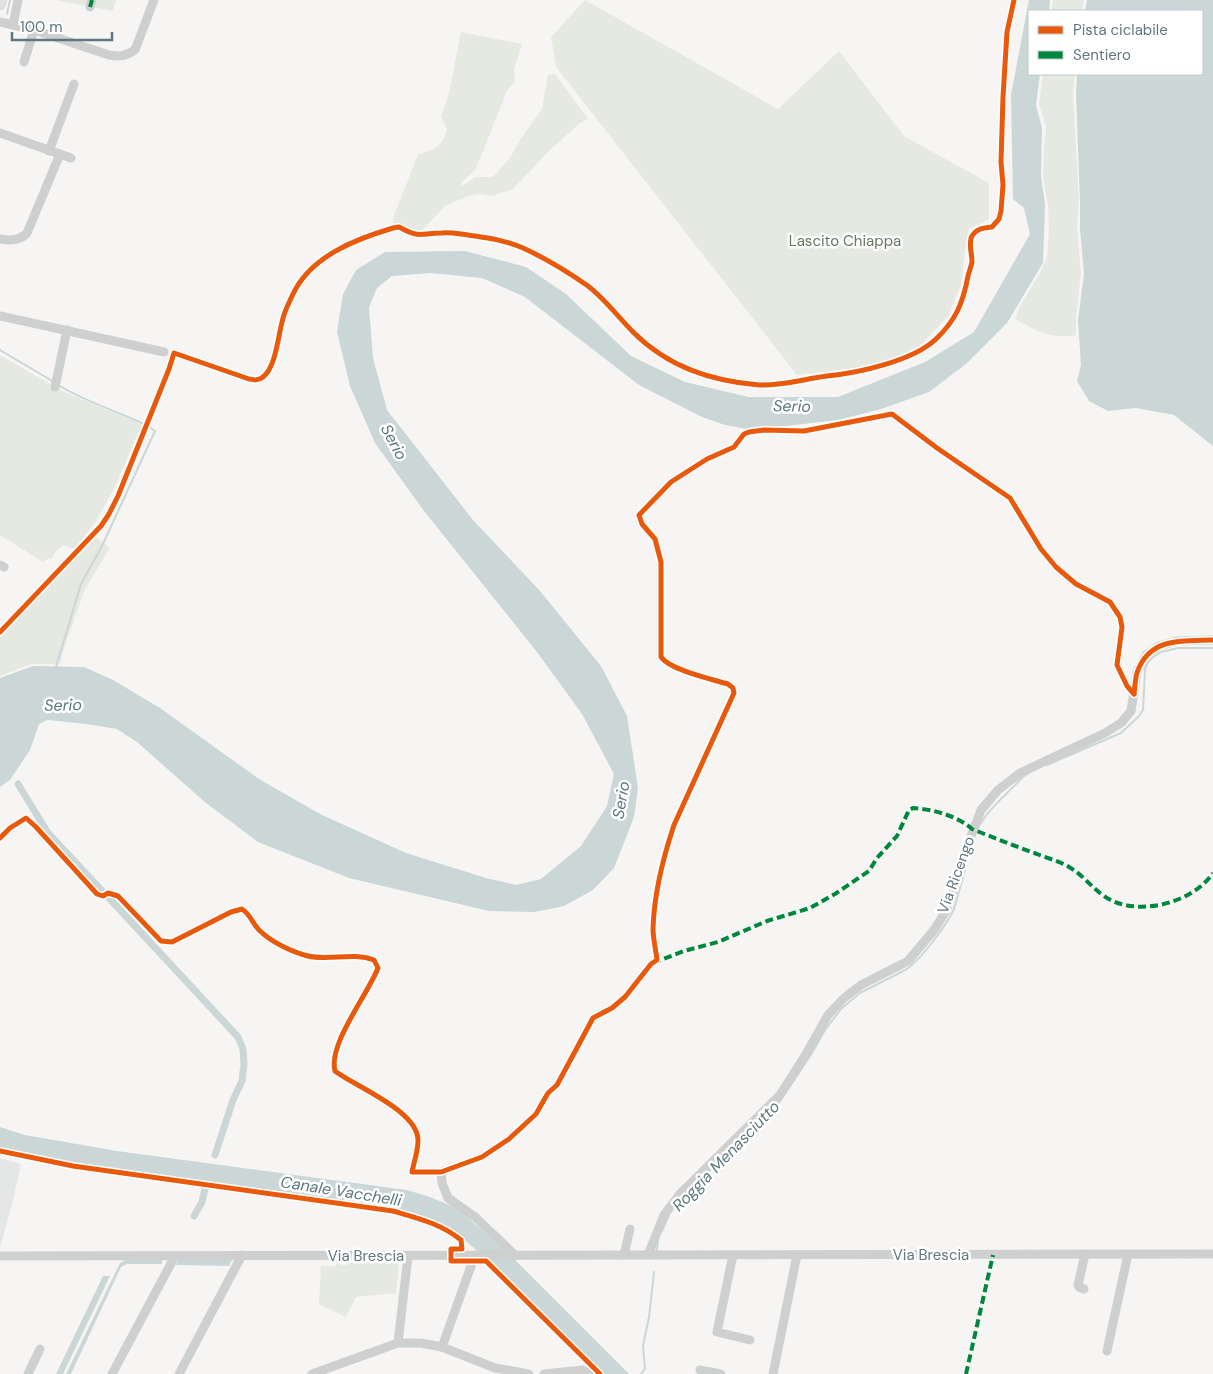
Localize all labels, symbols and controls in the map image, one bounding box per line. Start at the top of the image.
scale bar [12,10,112,42]
legend [1028,10,1203,75]
text: 100 m [20,17,63,37]
text: Pista ciclabile [1073,20,1168,40]
text: Sentiero [1073,45,1131,65]
park label: Lascito Chiappa [789,231,901,251]
water label: Serio [773,395,811,417]
water label: Serio [376,420,412,464]
water label: Serio [44,694,82,716]
water label: Serio [607,780,635,820]
street label: Via Ricengo [933,833,979,916]
water label: Roggia Menasciutto [668,1096,784,1216]
water label: Canale Vacchelli [279,1171,404,1211]
street label: Via Brescia [893,1245,969,1265]
street label: Via Brescia [328,1246,404,1266]

